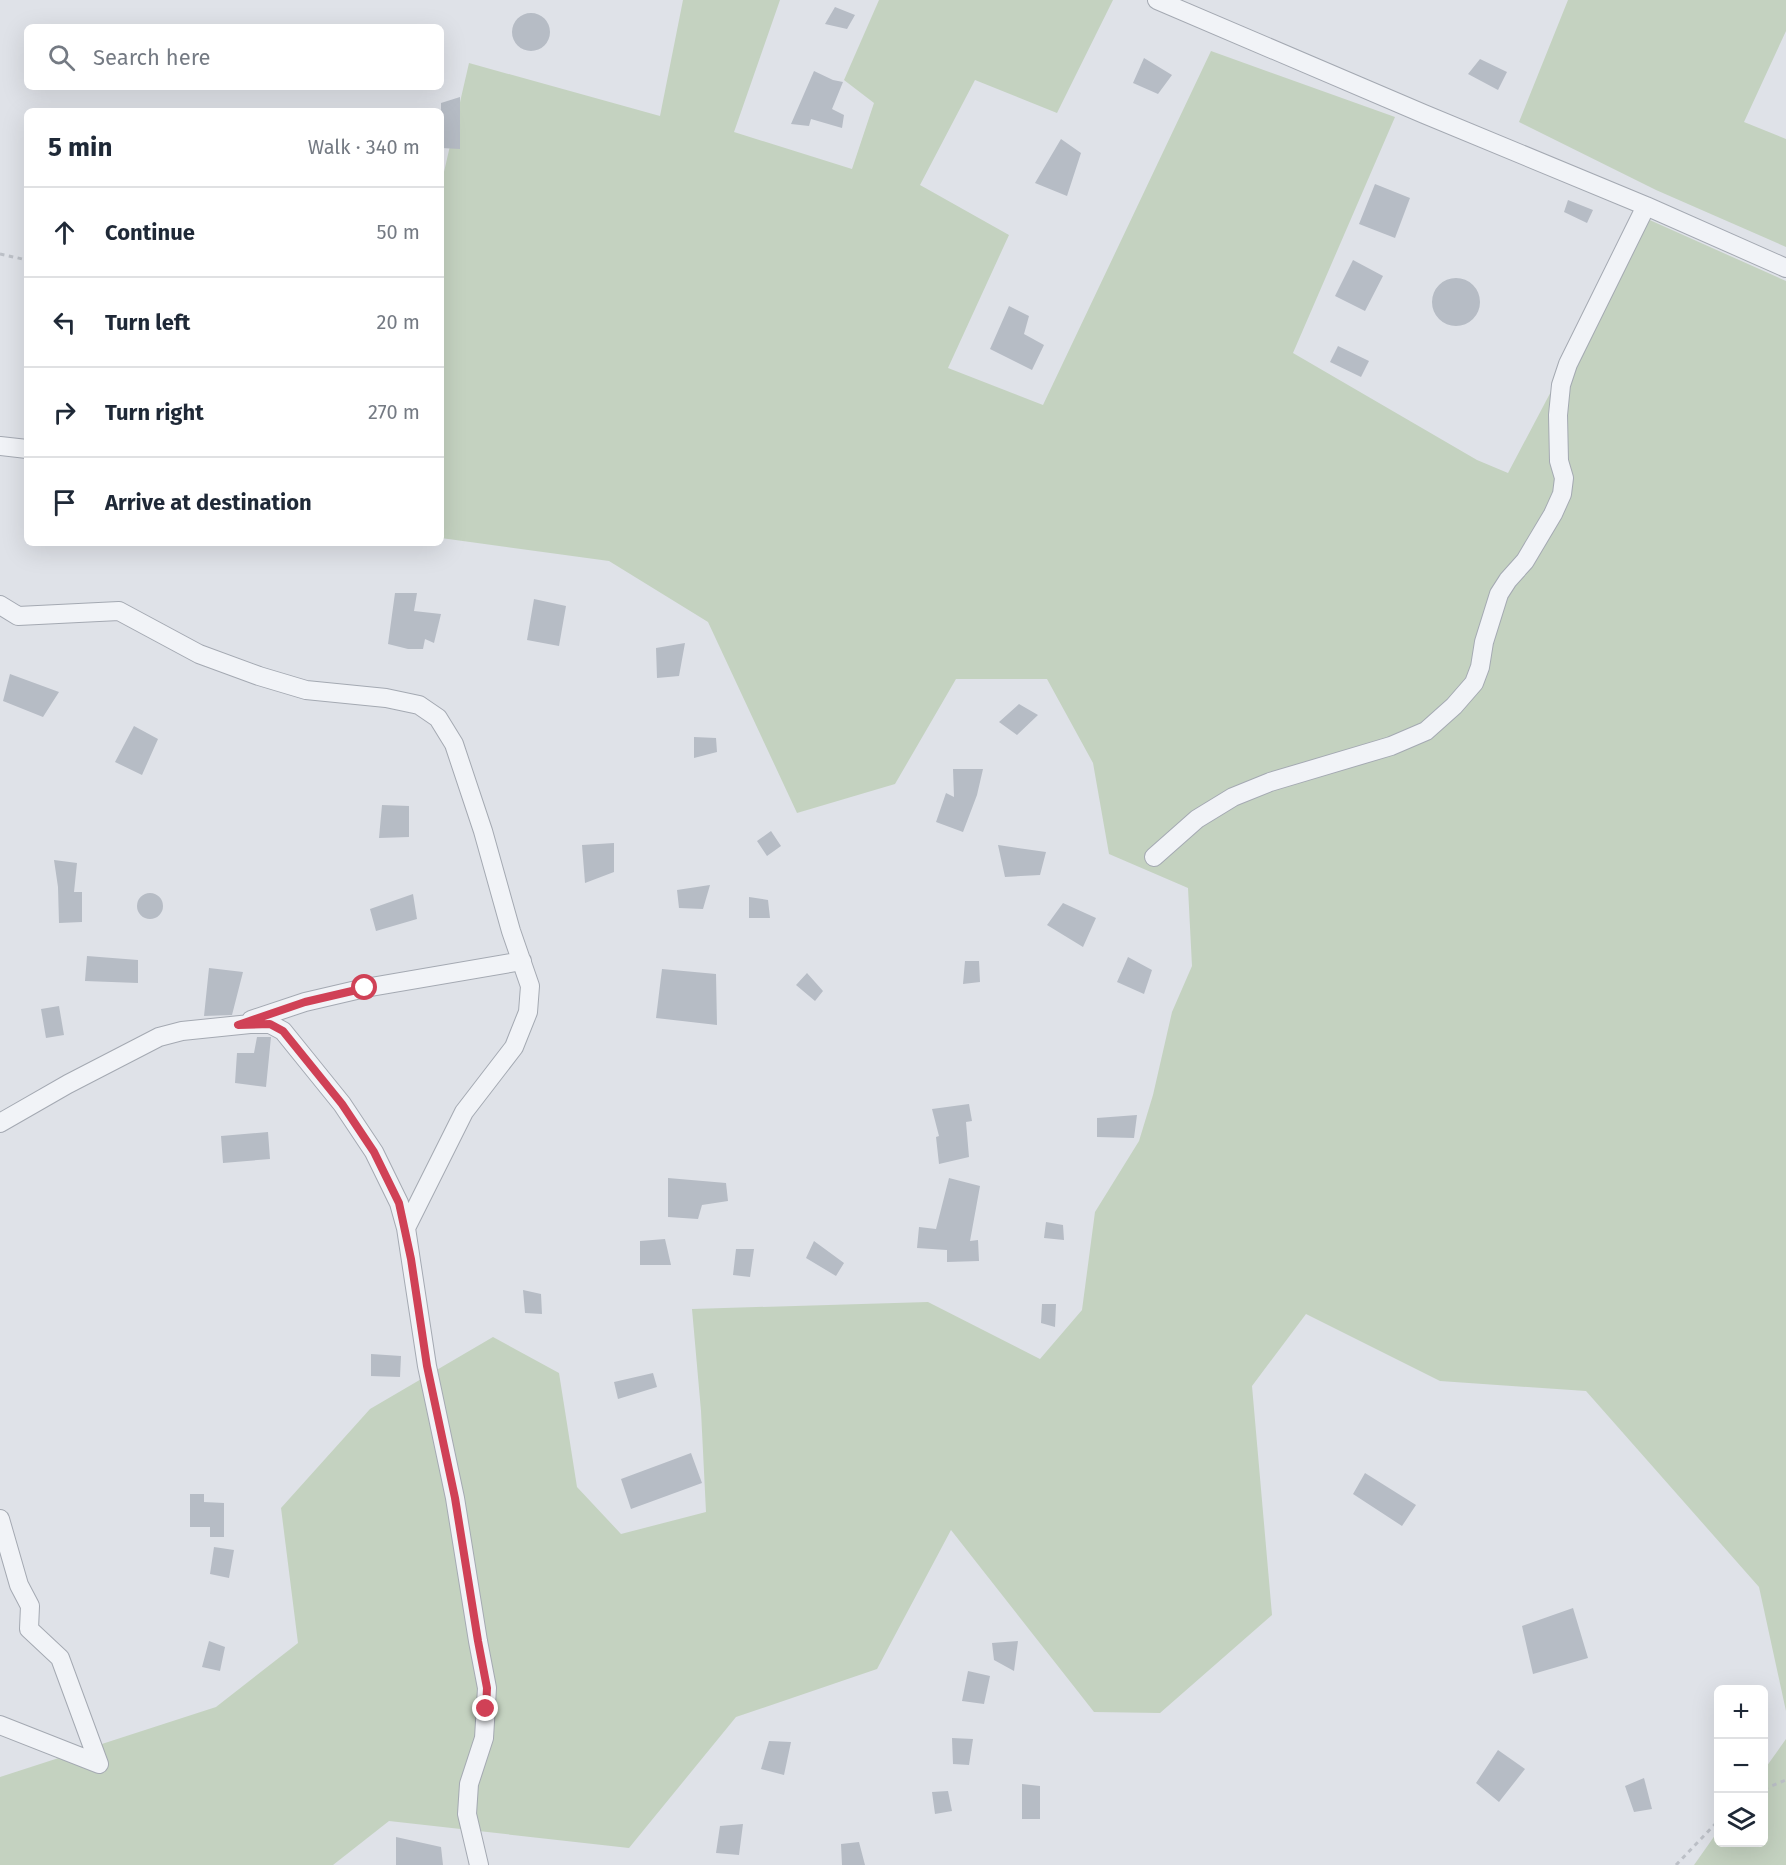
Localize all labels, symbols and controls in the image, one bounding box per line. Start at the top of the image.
search box [24,24,444,90]
icon: search [45,41,78,74]
text: Search here [93,44,211,71]
text: 5 min [48,132,112,163]
text: Walk · 340 m [308,135,420,159]
icon: ahead [48,216,81,249]
text: Continue [105,219,195,246]
text: 50 m [376,220,420,244]
icon: left [48,306,81,339]
text: Turn left [105,309,190,336]
text: 20 m [377,310,420,334]
icon: right [48,396,81,429]
text: Turn right [105,399,204,426]
text: 270 m [368,400,420,424]
icon: arrive [48,486,81,519]
text: Arrive at destination [105,489,312,516]
route start [351,974,377,1000]
map controls [1714,1685,1768,1847]
button: + [1714,1685,1768,1739]
route end [472,1695,498,1721]
button: − [1714,1739,1768,1793]
button: layers [1714,1793,1768,1847]

